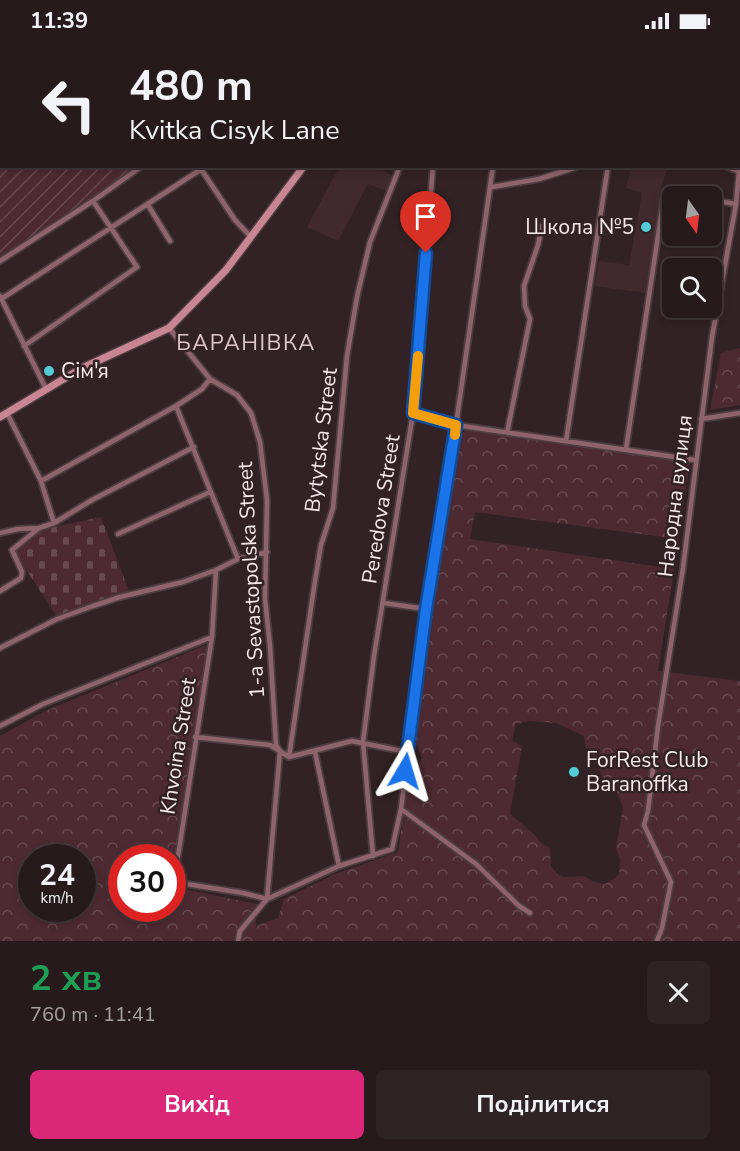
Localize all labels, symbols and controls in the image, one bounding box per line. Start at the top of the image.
text: 11:39 [30,6,88,36]
text: 480 m [129,58,253,115]
icon: left [30,66,108,144]
text: Kvitka Cisyk Lane [129,112,340,149]
north arrow [662,186,722,246]
map controls [662,186,722,318]
pin [400,191,451,253]
icon: arrive [409,200,442,233]
place label: Школа №5 [525,213,634,241]
marker: Школа №5 [639,220,653,234]
button: search [662,258,722,318]
district label: БАРАНІВКА [176,328,316,358]
place label: Сім'я [61,357,109,385]
marker: Сім'я [42,364,56,378]
street label: Bytytska Street [298,366,344,514]
street label: Народна вулиця [651,413,699,579]
street label: Peredova Street [355,432,407,586]
street label: 1-a Sevastopolska Street [231,460,271,699]
street label: Khvoina Street [153,675,203,816]
position arrow [373,739,437,803]
place label: ForRest Club Baranoffka [586,746,708,798]
marker: ForRest Club Baranoffka [567,765,581,779]
speed limit sign: 30 [108,844,186,922]
text: 24 [39,855,75,896]
text: km/h [40,888,74,908]
text: 2 хв [30,954,102,1003]
button: close [647,961,710,1024]
text: 760 m · 11:41 [30,1001,156,1028]
button: Вихід [30,1070,364,1139]
button: Поділитися [376,1070,710,1139]

